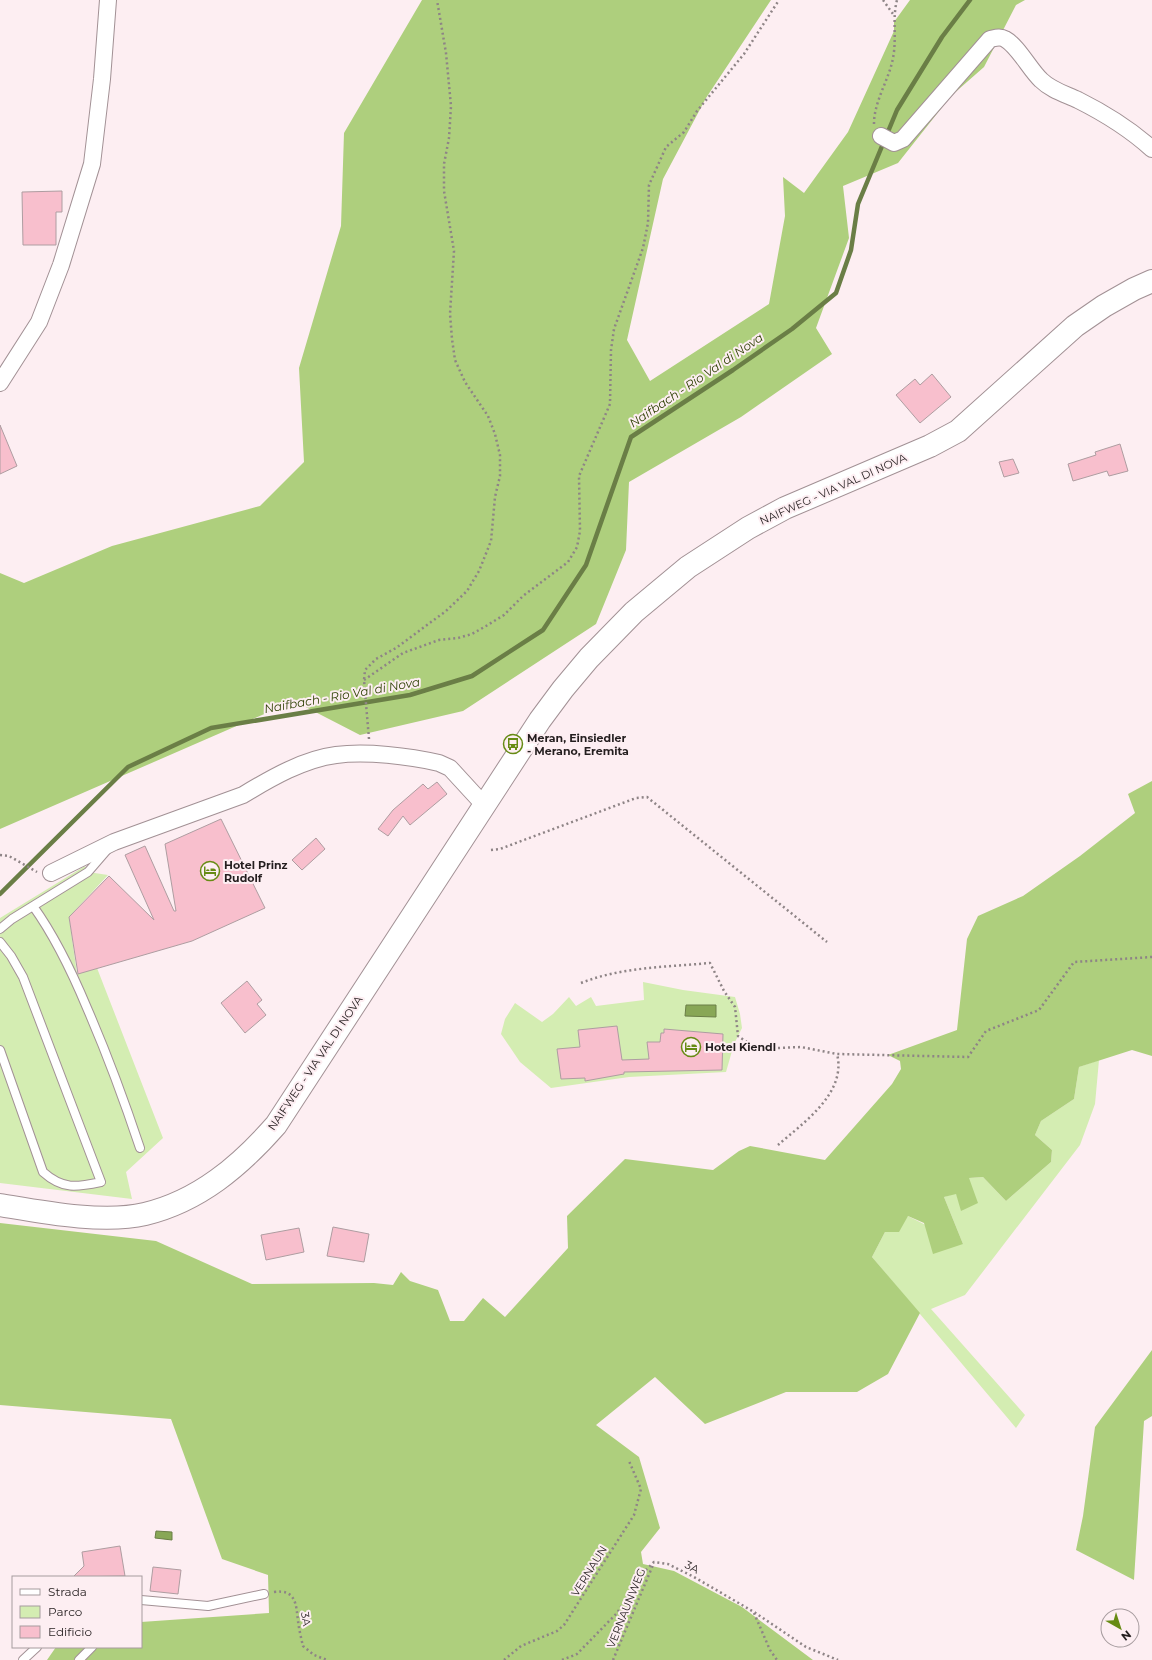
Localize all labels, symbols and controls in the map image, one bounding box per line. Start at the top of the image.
water label: Naifbach - Rio Val di Nova [626,330,766,430]
street label: NAIFWEG - VIA VAL DI NOVA [757,450,909,528]
water label: Naifbach - Rio Val di Nova [263,674,421,716]
place label: Meran, Einsiedler - Merano, Eremita [527,731,629,758]
bus stop icon: Meran, Einsiedler - Merano, Eremita [502,733,524,755]
place label: Hotel Prinz Rudolf [224,858,288,885]
hotel icon: Hotel Prinz Rudolf [199,860,221,882]
street label: NAIFWEG - VIA VAL DI NOVA [265,993,365,1133]
hotel icon: Hotel Kiendl [680,1036,702,1058]
place label: Hotel Kiendl [705,1040,776,1054]
street label: VERNAUN [568,1543,610,1599]
street label: 3A [683,1558,702,1576]
street label: VERNAUNWEG [604,1566,648,1650]
legend [12,1576,142,1648]
text: Strada [48,1584,87,1599]
text: Parco [48,1604,82,1619]
north arrow [1100,1608,1140,1648]
street label: 3A [298,1611,314,1627]
text: Edificio [48,1624,92,1639]
text: N [1118,1628,1134,1644]

